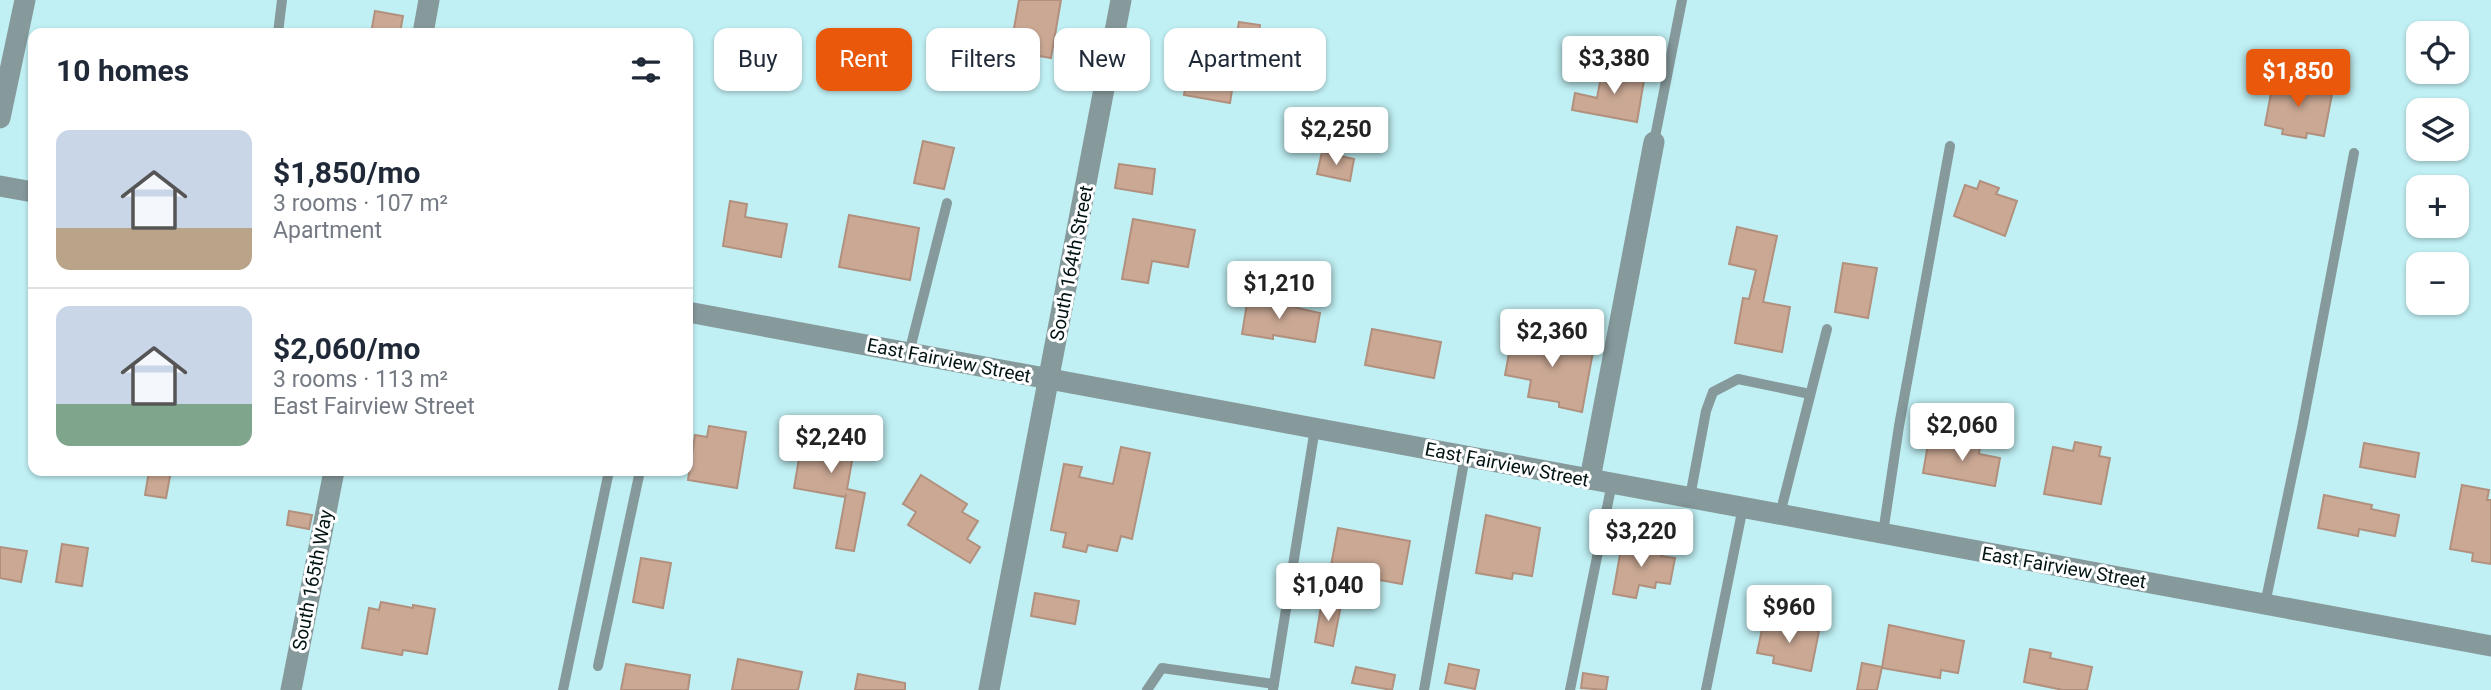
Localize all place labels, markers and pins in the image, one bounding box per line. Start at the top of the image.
pin: $3,380 [1557,36,1671,96]
pin: $1,850 [2241,50,2355,109]
pin: $2,250 [1279,108,1393,167]
pin: $1,210 [1222,262,1336,321]
pin: $2,360 [1495,310,1609,369]
pin: $2,060 [1905,404,2019,463]
pin: $2,240 [774,416,888,475]
pin: $3,220 [1584,510,1698,569]
pin: $1,040 [1271,564,1385,623]
pin: $960 [1748,586,1830,645]

